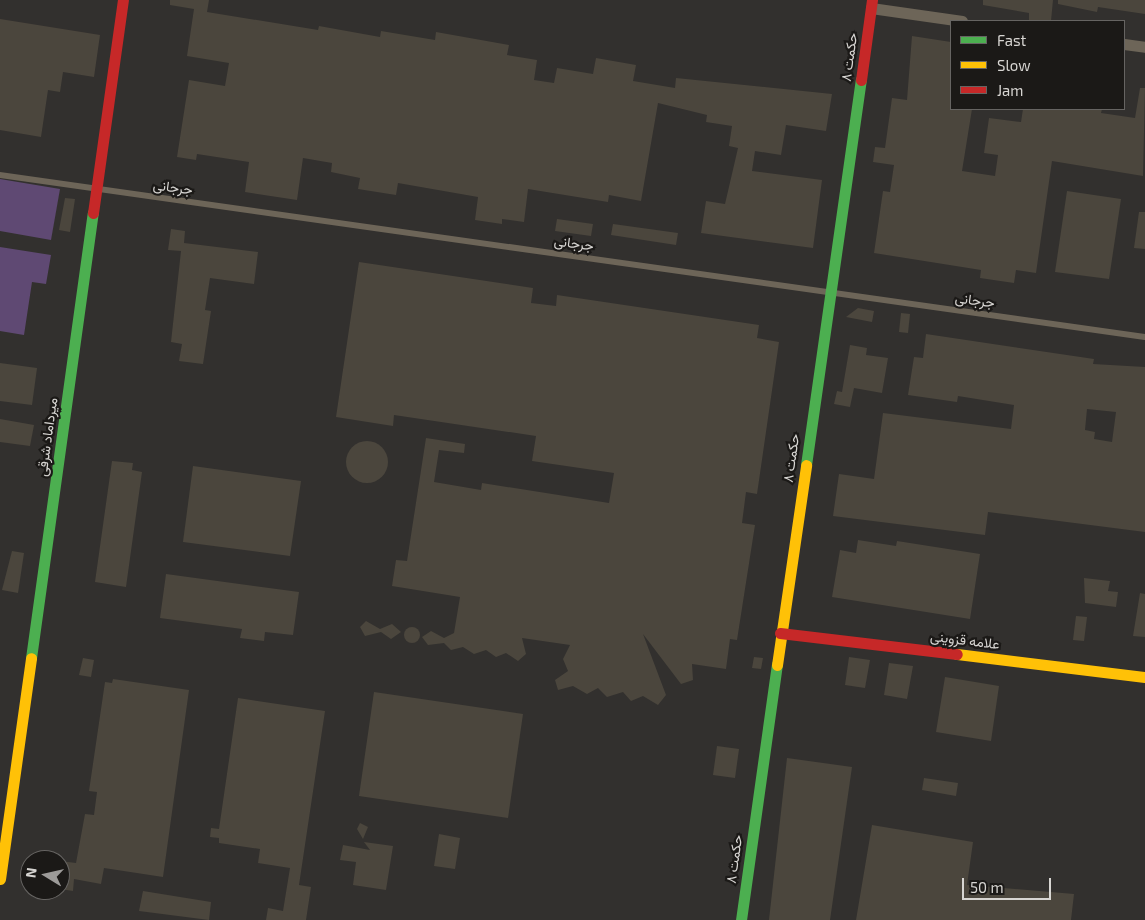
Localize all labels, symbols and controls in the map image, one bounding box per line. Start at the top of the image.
legend [950,20,1125,110]
text: Fast [997,31,1026,49]
street label: حکمت ۸ [837,32,861,82]
text: Slow [997,56,1031,74]
text: Jam [997,81,1023,99]
street label: جرجانی [152,176,194,198]
street label: جرجانی [553,232,595,254]
street label: جرجانی [954,289,996,311]
street label: میرداماد شرقی [33,397,61,477]
street label: حکمت ۸ [779,433,803,483]
street label: علامه قزوینی [929,627,1001,653]
street label: حکمت ۸ [722,834,746,884]
north arrow [20,850,70,900]
text: N [21,866,40,879]
scale bar [965,868,1054,900]
text: 50 m [970,878,1004,896]

